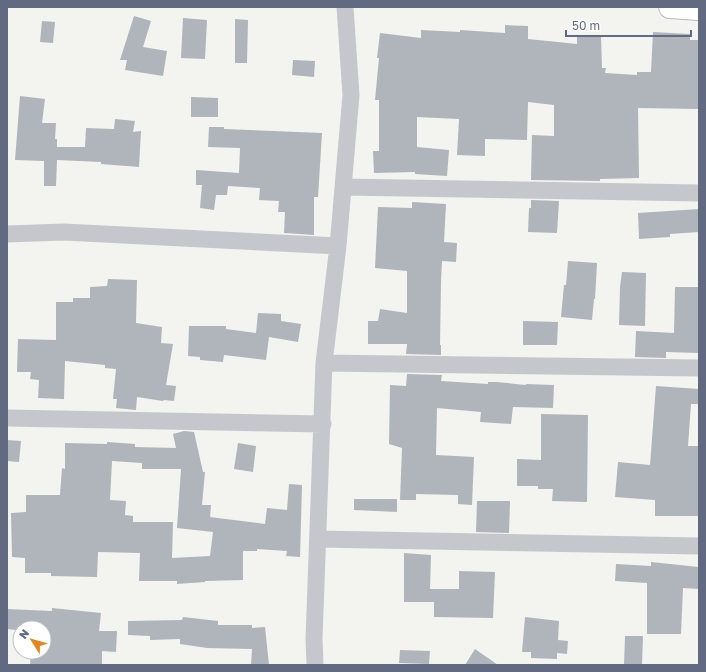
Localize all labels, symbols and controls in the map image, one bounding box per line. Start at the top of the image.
scale bar [566,12,691,38]
text: 50 m [572,18,600,33]
north arrow [12,620,52,660]
text: N [16,626,31,641]

